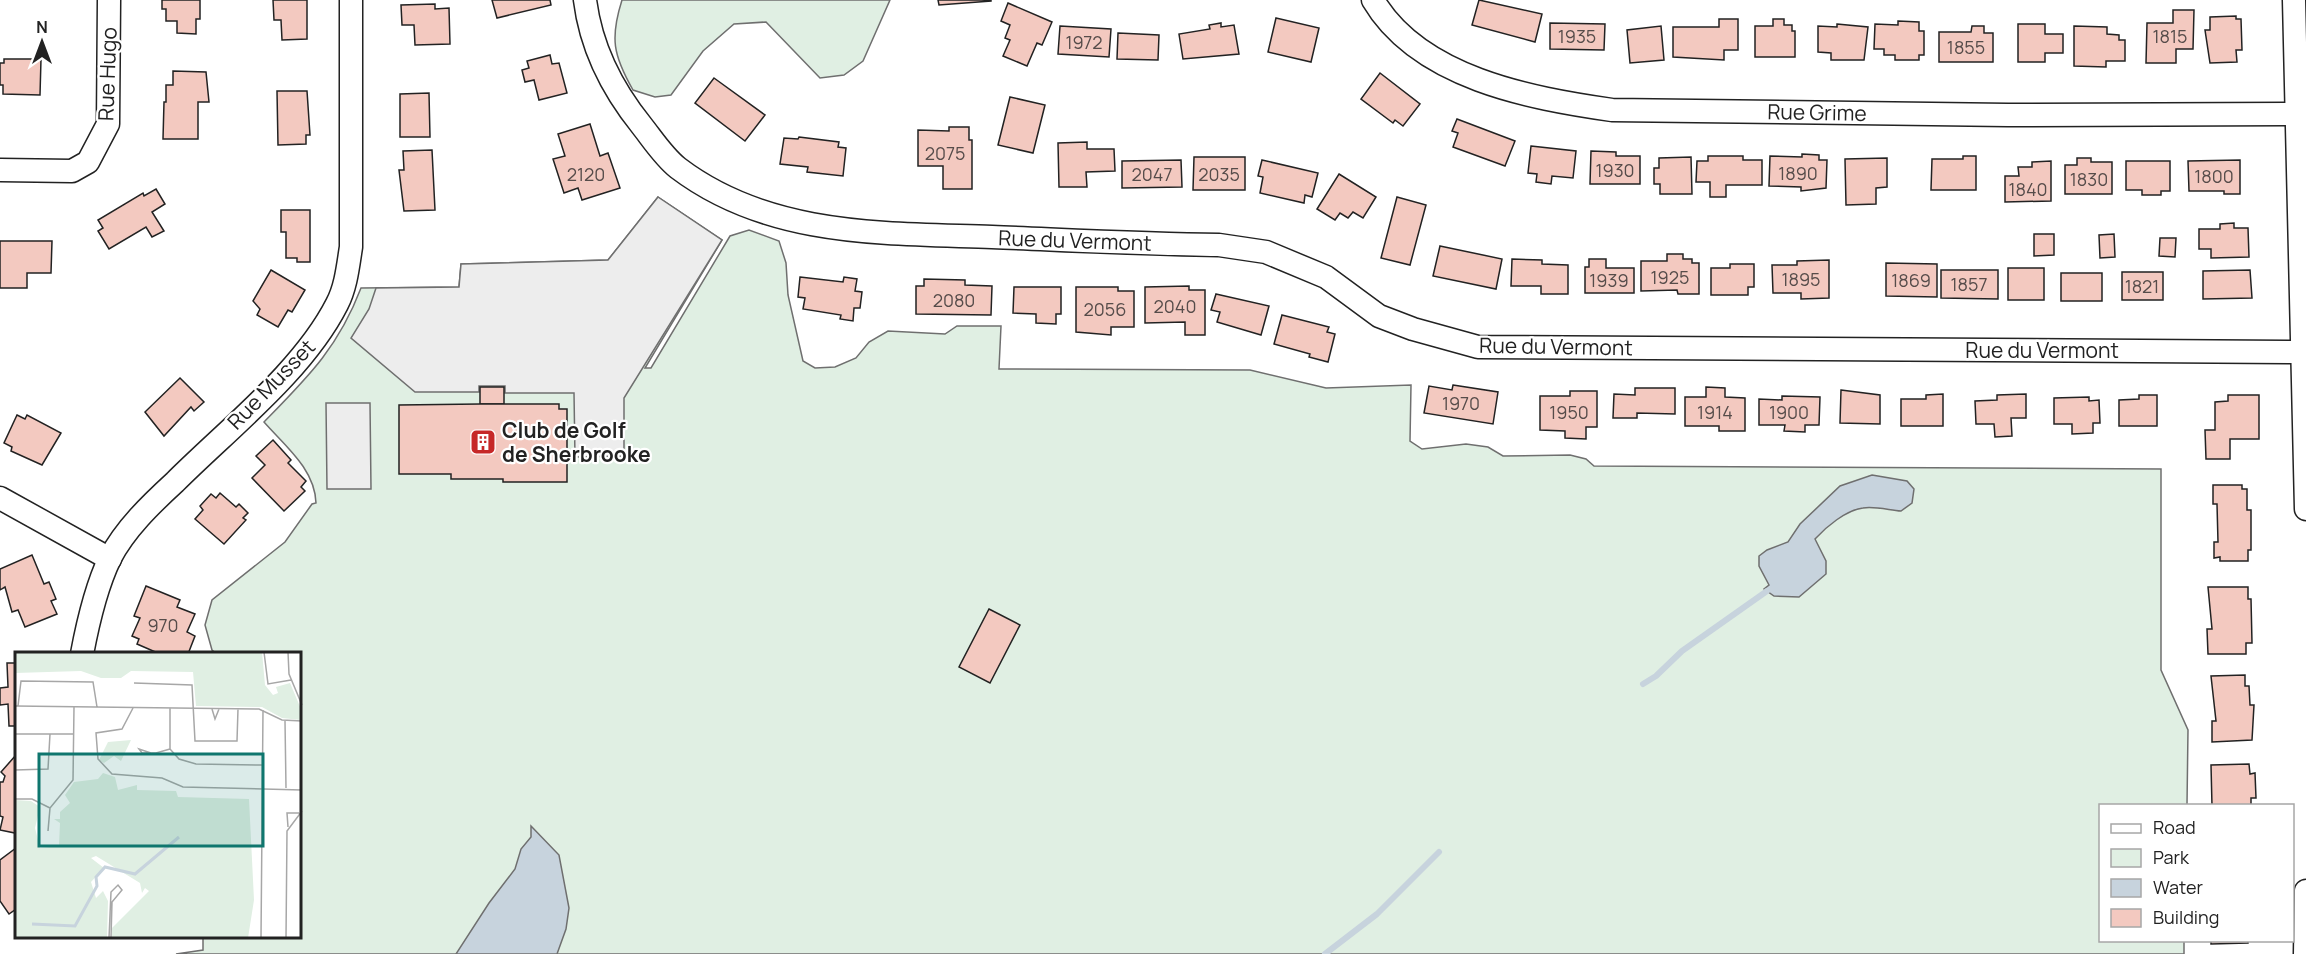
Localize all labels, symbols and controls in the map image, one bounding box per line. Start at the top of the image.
north arrow [12,12,72,72]
text: N [36,16,48,38]
house number: 1935 [1558,24,1596,48]
house number: 1815 [2153,24,2187,48]
street label: Rue Hugo [91,27,123,121]
house number: 1972 [1065,30,1103,54]
house number: 1855 [1947,35,1985,59]
street label: Rue Grime [1767,97,1867,127]
house number: 2075 [925,141,965,165]
house number: 1930 [1595,158,1635,182]
house number: 1890 [1778,161,1818,185]
house number: 2120 [567,162,605,186]
house number: 2047 [1132,162,1172,186]
house number: 2035 [1198,162,1240,186]
house number: 1800 [2194,164,2234,188]
house number: 1830 [2070,167,2108,191]
house number: 1840 [2008,177,2048,201]
street label: Rue du Vermont [998,223,1152,257]
house number: 1925 [1651,265,1689,289]
house number: 1895 [1781,267,1821,291]
house number: 1939 [1589,268,1629,292]
house number: 1869 [1891,268,1931,292]
house number: 1857 [1951,272,1987,296]
house number: 1821 [2125,274,2159,298]
house number: 2080 [933,288,975,312]
house number: 2040 [1154,294,1196,318]
house number: 2056 [1084,297,1126,321]
street label: Rue du Vermont [1479,331,1633,361]
street label: Rue Musset [221,333,321,435]
street label: Rue du Vermont [1965,336,2119,364]
house number: 1970 [1442,391,1480,415]
house number: 1950 [1549,400,1589,424]
house number: 1914 [1697,400,1733,424]
house number: 1900 [1769,400,1809,424]
place label: Club de Golf de Sherbrooke [502,416,651,468]
building icon: Club de Golf de Sherbrooke [468,427,498,457]
house number: 970 [148,613,178,637]
inset map [15,652,302,939]
legend [2099,804,2294,942]
text: Road [2153,815,2196,839]
text: Park [2153,845,2190,869]
text: Water [2153,875,2203,899]
text: Building [2153,905,2219,929]

